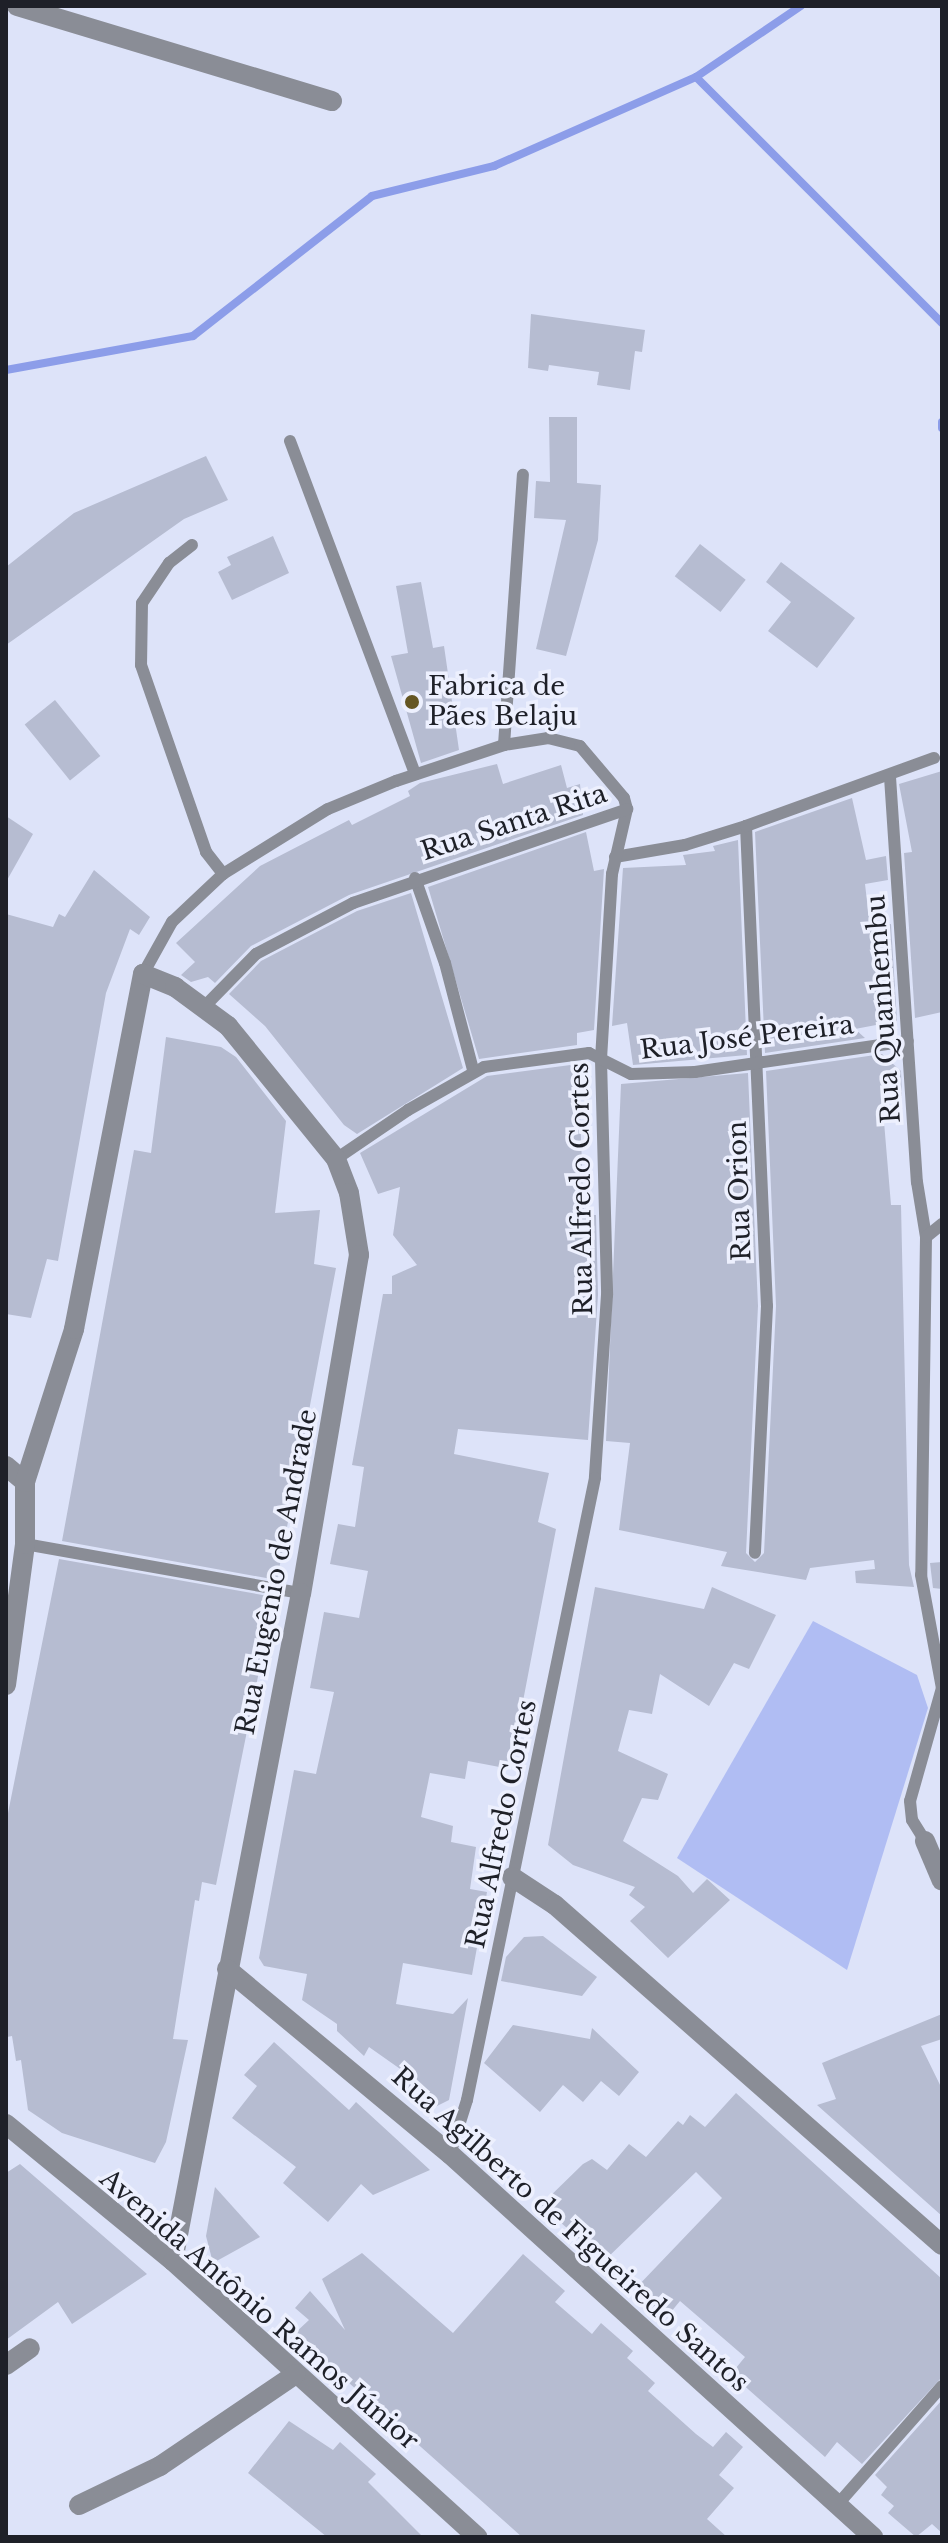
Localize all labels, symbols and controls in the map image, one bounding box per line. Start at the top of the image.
place label: Fabrica de Pães Belaju [428,671,577,732]
marker: Fabrica de Pães Belaju [403,693,421,711]
street label: Rua Santa Rita [417,778,611,868]
street label: Rua Quanhembu [860,894,908,1124]
street label: Rua José Pereira [638,1009,856,1067]
street label: Rua Alfredo Cortes [564,1061,600,1317]
street label: Rua Orion [722,1120,758,1262]
street label: Rua Eugênio de Andrade [230,1406,324,1738]
street label: Rua Alfredo Cortes [460,1696,544,1952]
street label: Rua Agilberto de Figueiredo Santos [385,2061,755,2399]
street label: Avenida Antônio Ramos Júnior [93,2163,425,2457]

